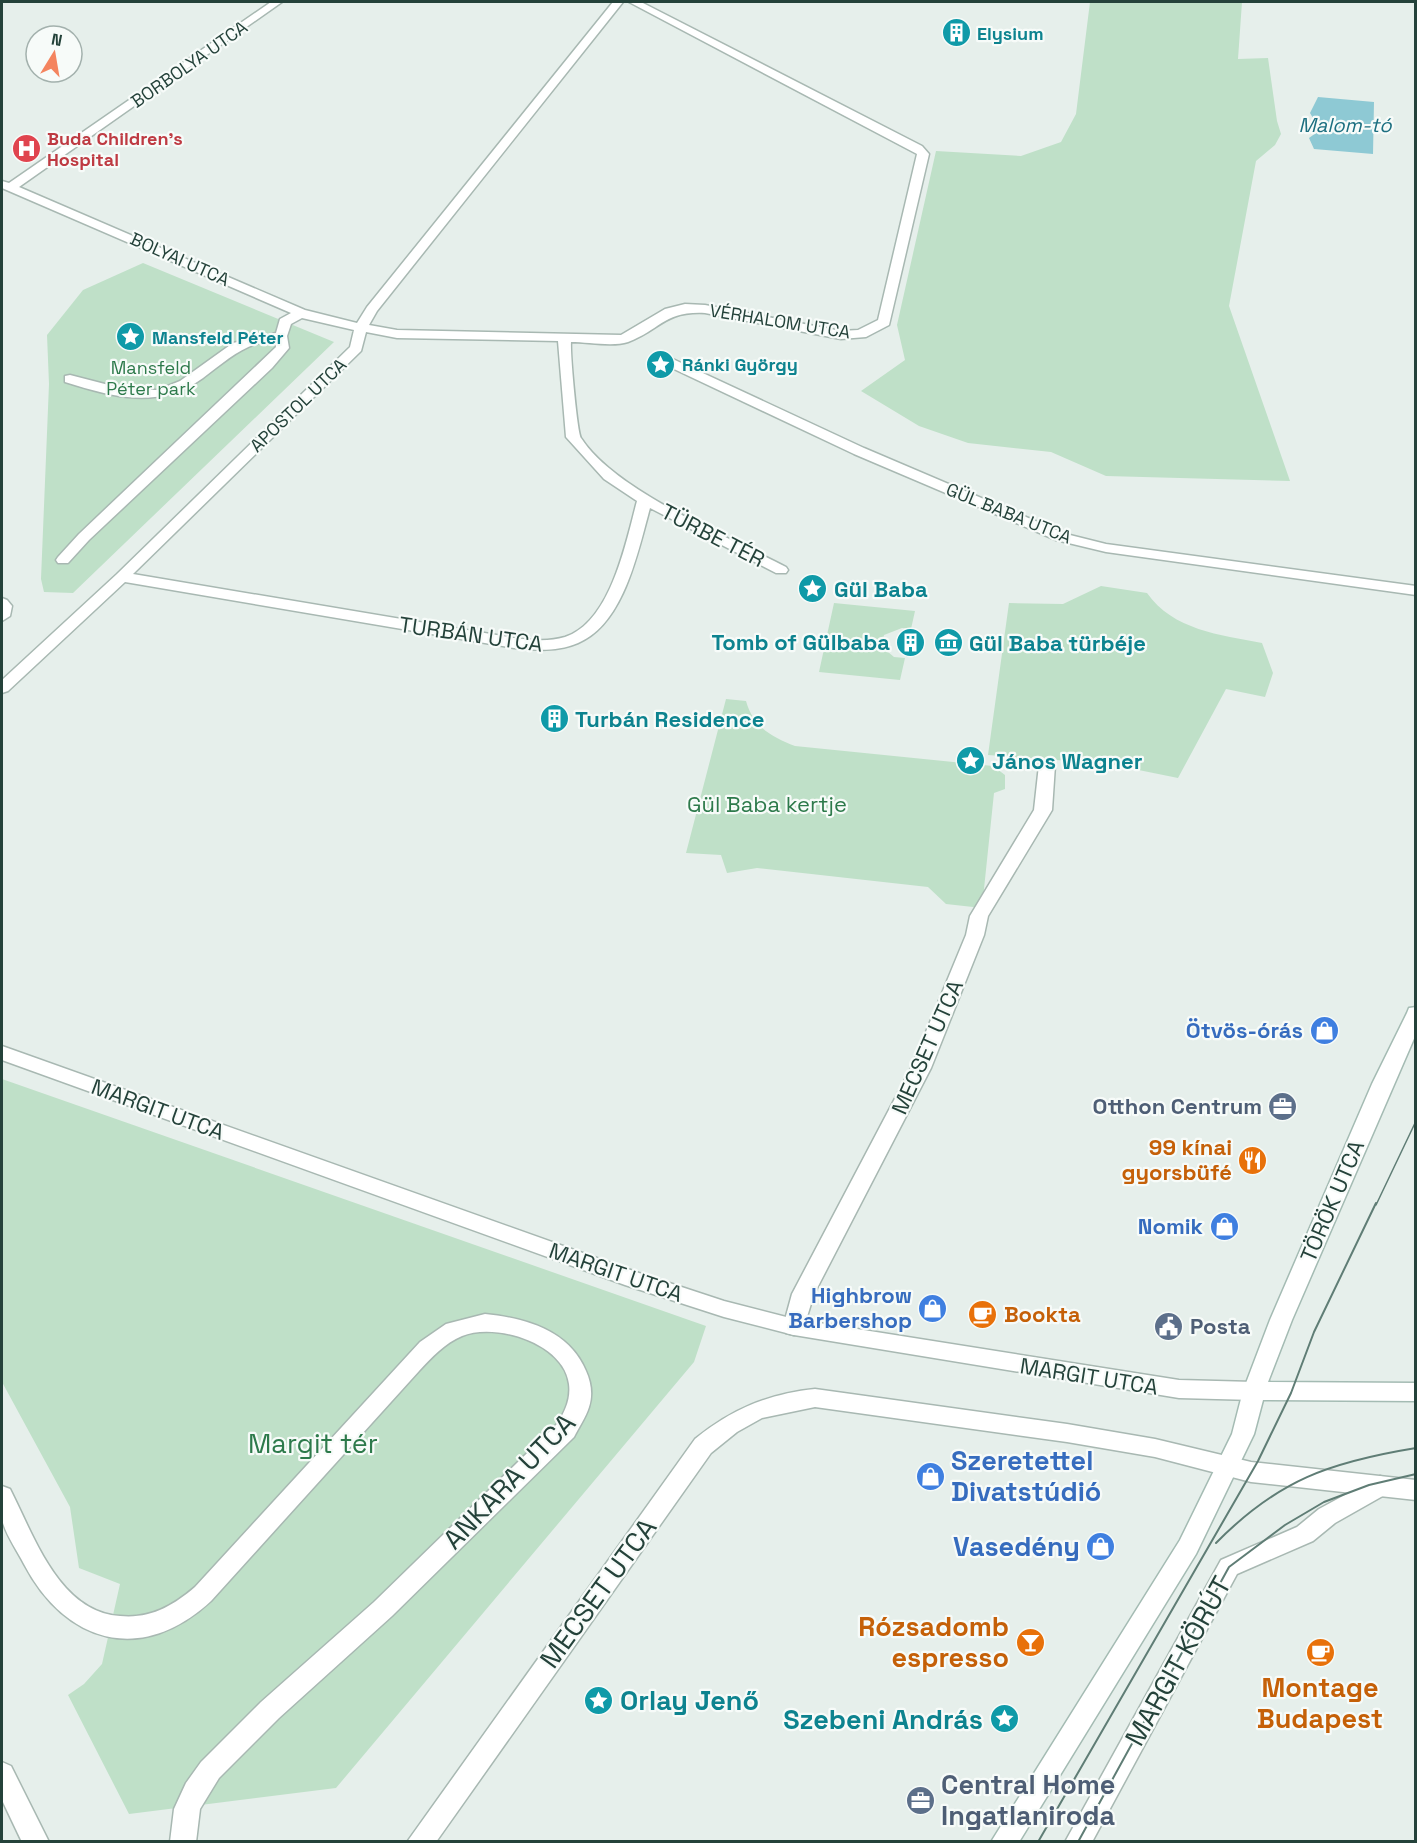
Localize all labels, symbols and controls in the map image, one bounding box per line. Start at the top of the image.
street label: BORBOLYA UTCA [126,15,252,113]
building icon: Elysium [940,17,972,49]
place label: Elysium [977,22,1044,45]
north arrow [24,24,84,84]
text: N [49,28,64,51]
water label: Malom-tó [1298,112,1392,138]
place label: Buda Children's Hospital [47,127,183,171]
hospital icon: Buda Children's Hospital [10,132,42,164]
street label: BOLYAI UTCA [127,227,233,291]
street label: VÉRHALOM UTCA [708,299,852,343]
place icon: Mansfeld Péter [115,321,147,353]
place label: Mansfeld Péter [152,326,284,349]
place icon: Ránki György [645,348,677,380]
street label: APOSTOL UTCA [245,353,351,457]
place label: Ránki György [682,353,798,376]
park label: Mansfeld Péter park [106,356,196,400]
street label: GÜL BABA UTCA [943,477,1075,549]
street label: TÜRBE TÉR [656,497,770,573]
place icon: Gül Baba [797,573,829,605]
place label: Gül Baba [834,575,928,603]
street label: TURBÁN UTCA [397,610,545,658]
building icon: Tomb of Gülbaba [895,626,927,658]
museum icon: Gül Baba türbéje [932,627,964,659]
place label: Tomb of Gülbaba [711,628,890,656]
place label: Gül Baba türbéje [969,629,1146,657]
building icon: Turbán Residence [538,703,570,735]
place label: Turbán Residence [575,705,764,733]
place icon: János Wagner [955,745,987,777]
place label: János Wagner [992,747,1143,775]
park label: Gül Baba kertje [687,790,847,818]
street label: MECSET UTCA [885,975,969,1119]
shop icon: Ötvös-órás [1308,1014,1340,1046]
place label: Ötvös-órás [1186,1016,1303,1044]
street label: MARGIT UTCA [88,1072,228,1146]
office icon: Otthon Centrum [1267,1090,1299,1122]
place label: Otthon Centrum [1093,1092,1262,1120]
place label: 99 kínai gyorsbüfé [1121,1133,1232,1186]
street label: TÖRÖK UTCA [1294,1136,1370,1266]
restaurant icon: 99 kínai gyorsbüfé [1237,1144,1269,1176]
shop icon: Nomik [1208,1210,1240,1242]
place label: Nomik [1138,1212,1204,1240]
street label: MARGIT UTCA [546,1236,687,1308]
place label: Highbrow Barbershop [788,1281,912,1334]
shop icon: Highbrow Barbershop [917,1292,949,1324]
cafe icon: Bookta [967,1298,999,1330]
place label: Bookta [1004,1300,1081,1328]
public building icon: Posta [1153,1310,1185,1342]
place label: Posta [1190,1312,1251,1340]
street label: MARGIT UTCA [1018,1351,1160,1401]
street label: ANKARA UTCA [435,1405,583,1557]
park label: Margit tér [248,1426,378,1461]
place label: Szeretettel Divatstúdió [951,1443,1101,1509]
shop icon: Szeretettel Divatstúdió [914,1460,946,1492]
street label: MECSET UTCA [532,1511,664,1675]
place label: Vasedény [953,1529,1080,1564]
shop icon: Vasedény [1085,1530,1117,1562]
street label: MARGIT KÖRÚT [1117,1570,1239,1752]
place label: Rózsadomb espresso [858,1609,1009,1675]
bar icon: Rózsadomb espresso [1014,1626,1046,1658]
cafe icon: Montage Budapest [1304,1636,1336,1668]
place label: Montage Budapest [1257,1670,1383,1736]
place label: Orlay Jenő [620,1683,759,1718]
place icon: Orlay Jenő [583,1684,615,1716]
place label: Szebeni András [783,1702,983,1737]
place icon: Szebeni András [988,1703,1020,1735]
place label: Central Home Ingatlaniroda [941,1767,1115,1833]
office icon: Central Home Ingatlaniroda [904,1784,936,1816]

